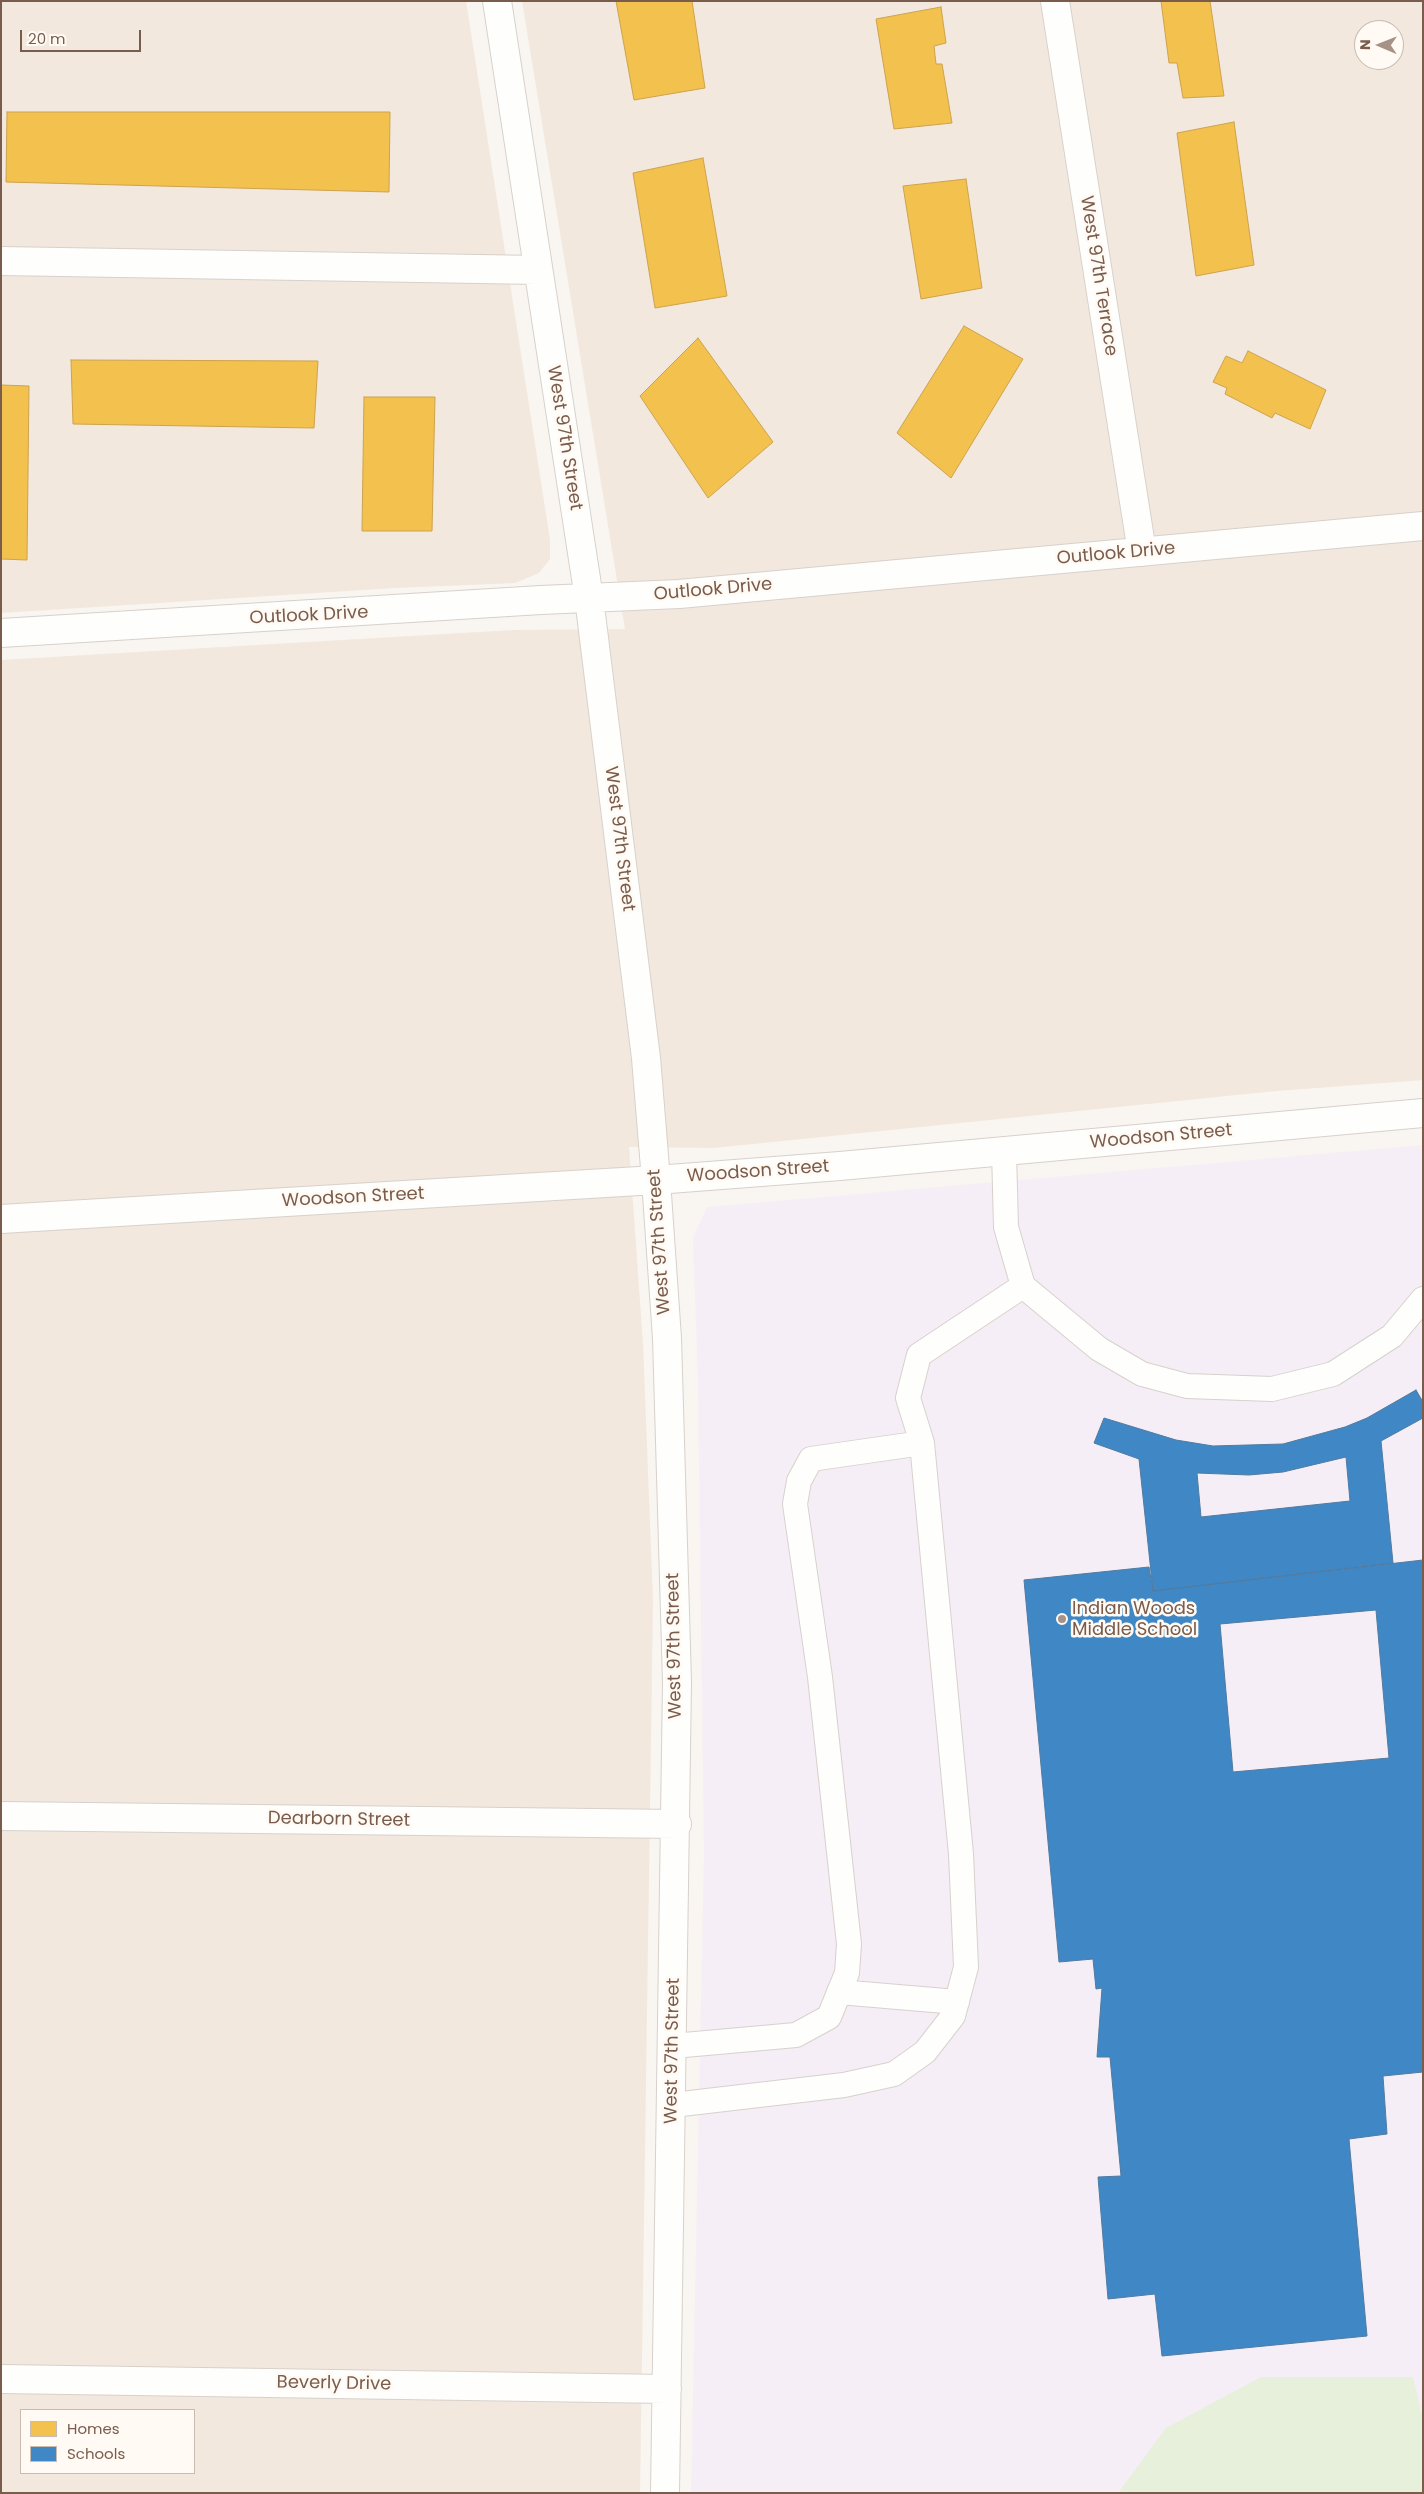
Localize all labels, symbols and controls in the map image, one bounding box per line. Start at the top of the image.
scale bar [22,20,144,52]
north arrow [1354,20,1404,70]
text: 20 m [28,28,66,49]
text: N [1355,39,1375,50]
street label: West 97th Terrace [1075,194,1121,358]
street label: West 97th Street [542,364,586,512]
street label: Outlook Drive [1056,538,1176,570]
street label: Outlook Drive [653,574,773,606]
street label: Outlook Drive [249,602,369,630]
street label: West 97th Street [599,765,639,913]
street label: Woodson Street [1089,1120,1233,1154]
street label: Woodson Street [686,1156,830,1188]
street label: West 97th Street [644,1168,676,1316]
street label: Woodson Street [281,1183,425,1213]
street label: West 97th Street [663,1573,687,1719]
place label: Indian Woods Middle School [1072,1598,1197,1640]
marker: Indian Woods Middle School [1056,1613,1068,1625]
street label: Dearborn Street [268,1808,410,1832]
street label: West 97th Street [661,1978,685,2124]
street label: Beverly Drive [276,2372,392,2396]
legend [20,2409,195,2474]
text: Homes [67,2418,120,2439]
text: Schools [67,2443,125,2464]

